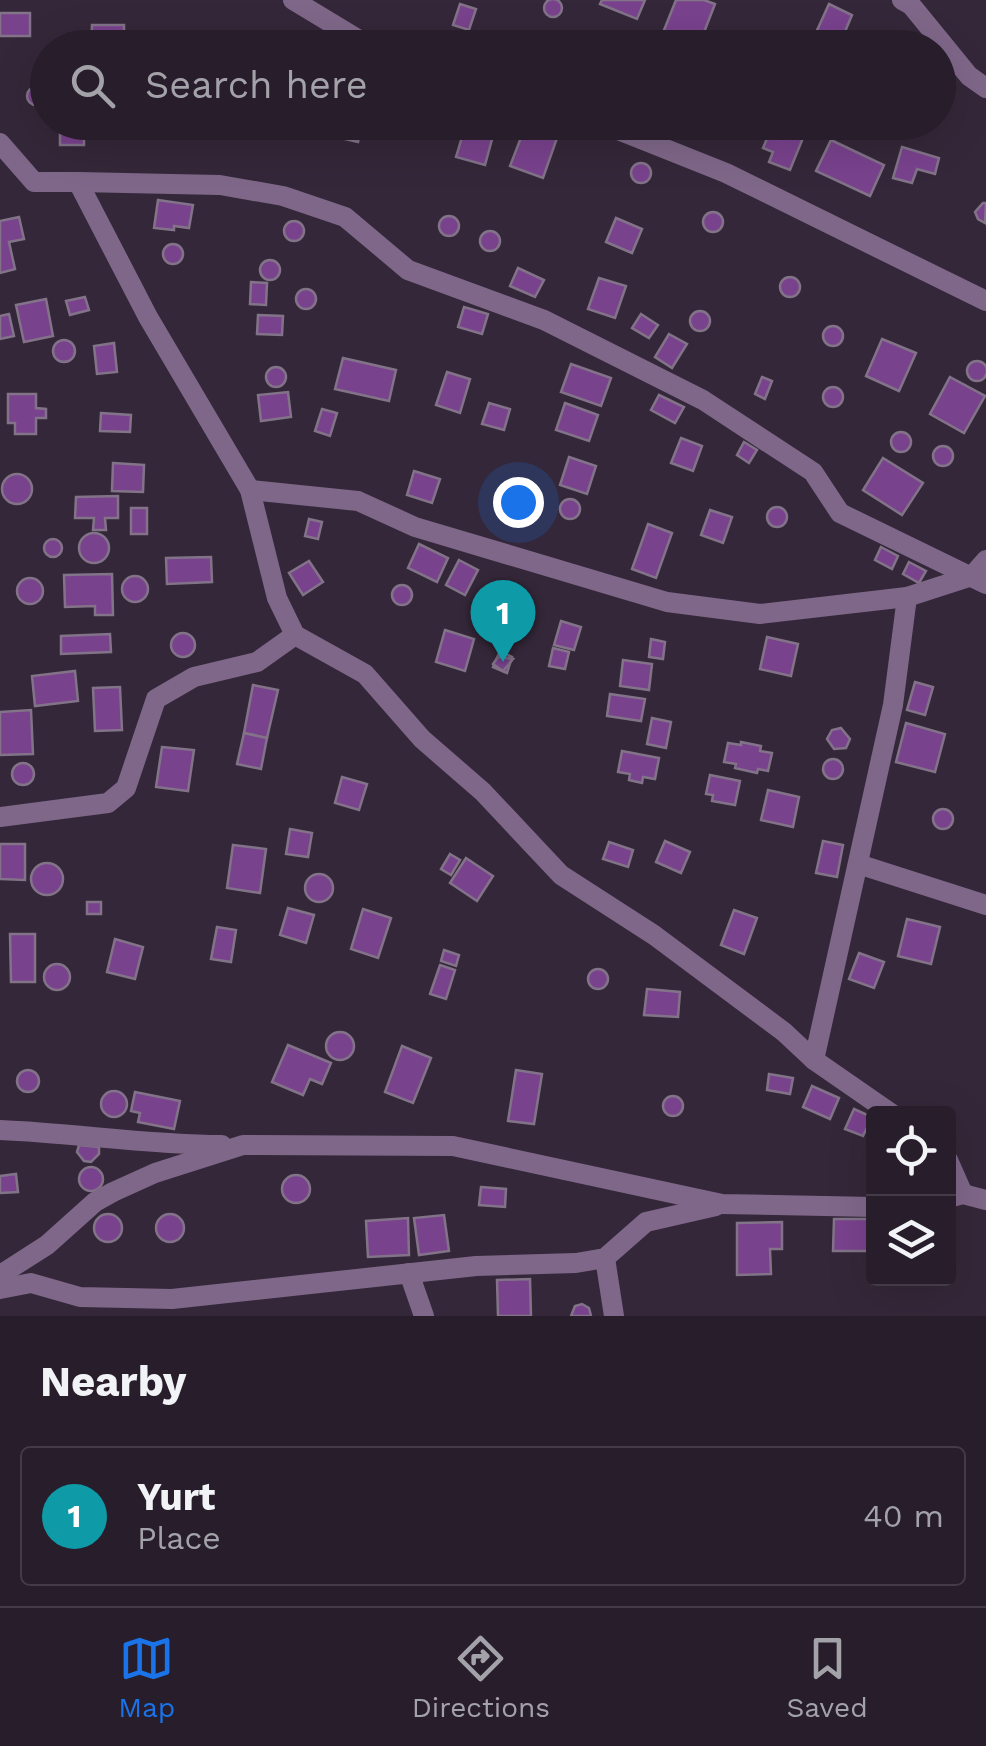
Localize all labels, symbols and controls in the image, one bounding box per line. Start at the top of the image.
search box [30,30,956,140]
icon: search [65,58,120,113]
text: Search here [145,63,368,107]
your location [493,477,544,528]
pin: 1 [470,580,536,662]
map controls [866,1106,956,1286]
button: locate [866,1106,956,1196]
button: layers [866,1196,956,1286]
text: Nearby [40,1357,187,1406]
text: Yurt [137,1475,215,1519]
text: 1 [68,1497,81,1535]
text: 40 m [863,1497,944,1535]
text: Place [137,1519,221,1557]
tab: Map [118,1631,175,1724]
tab: Directions [412,1631,550,1724]
tab: Saved [786,1631,868,1724]

